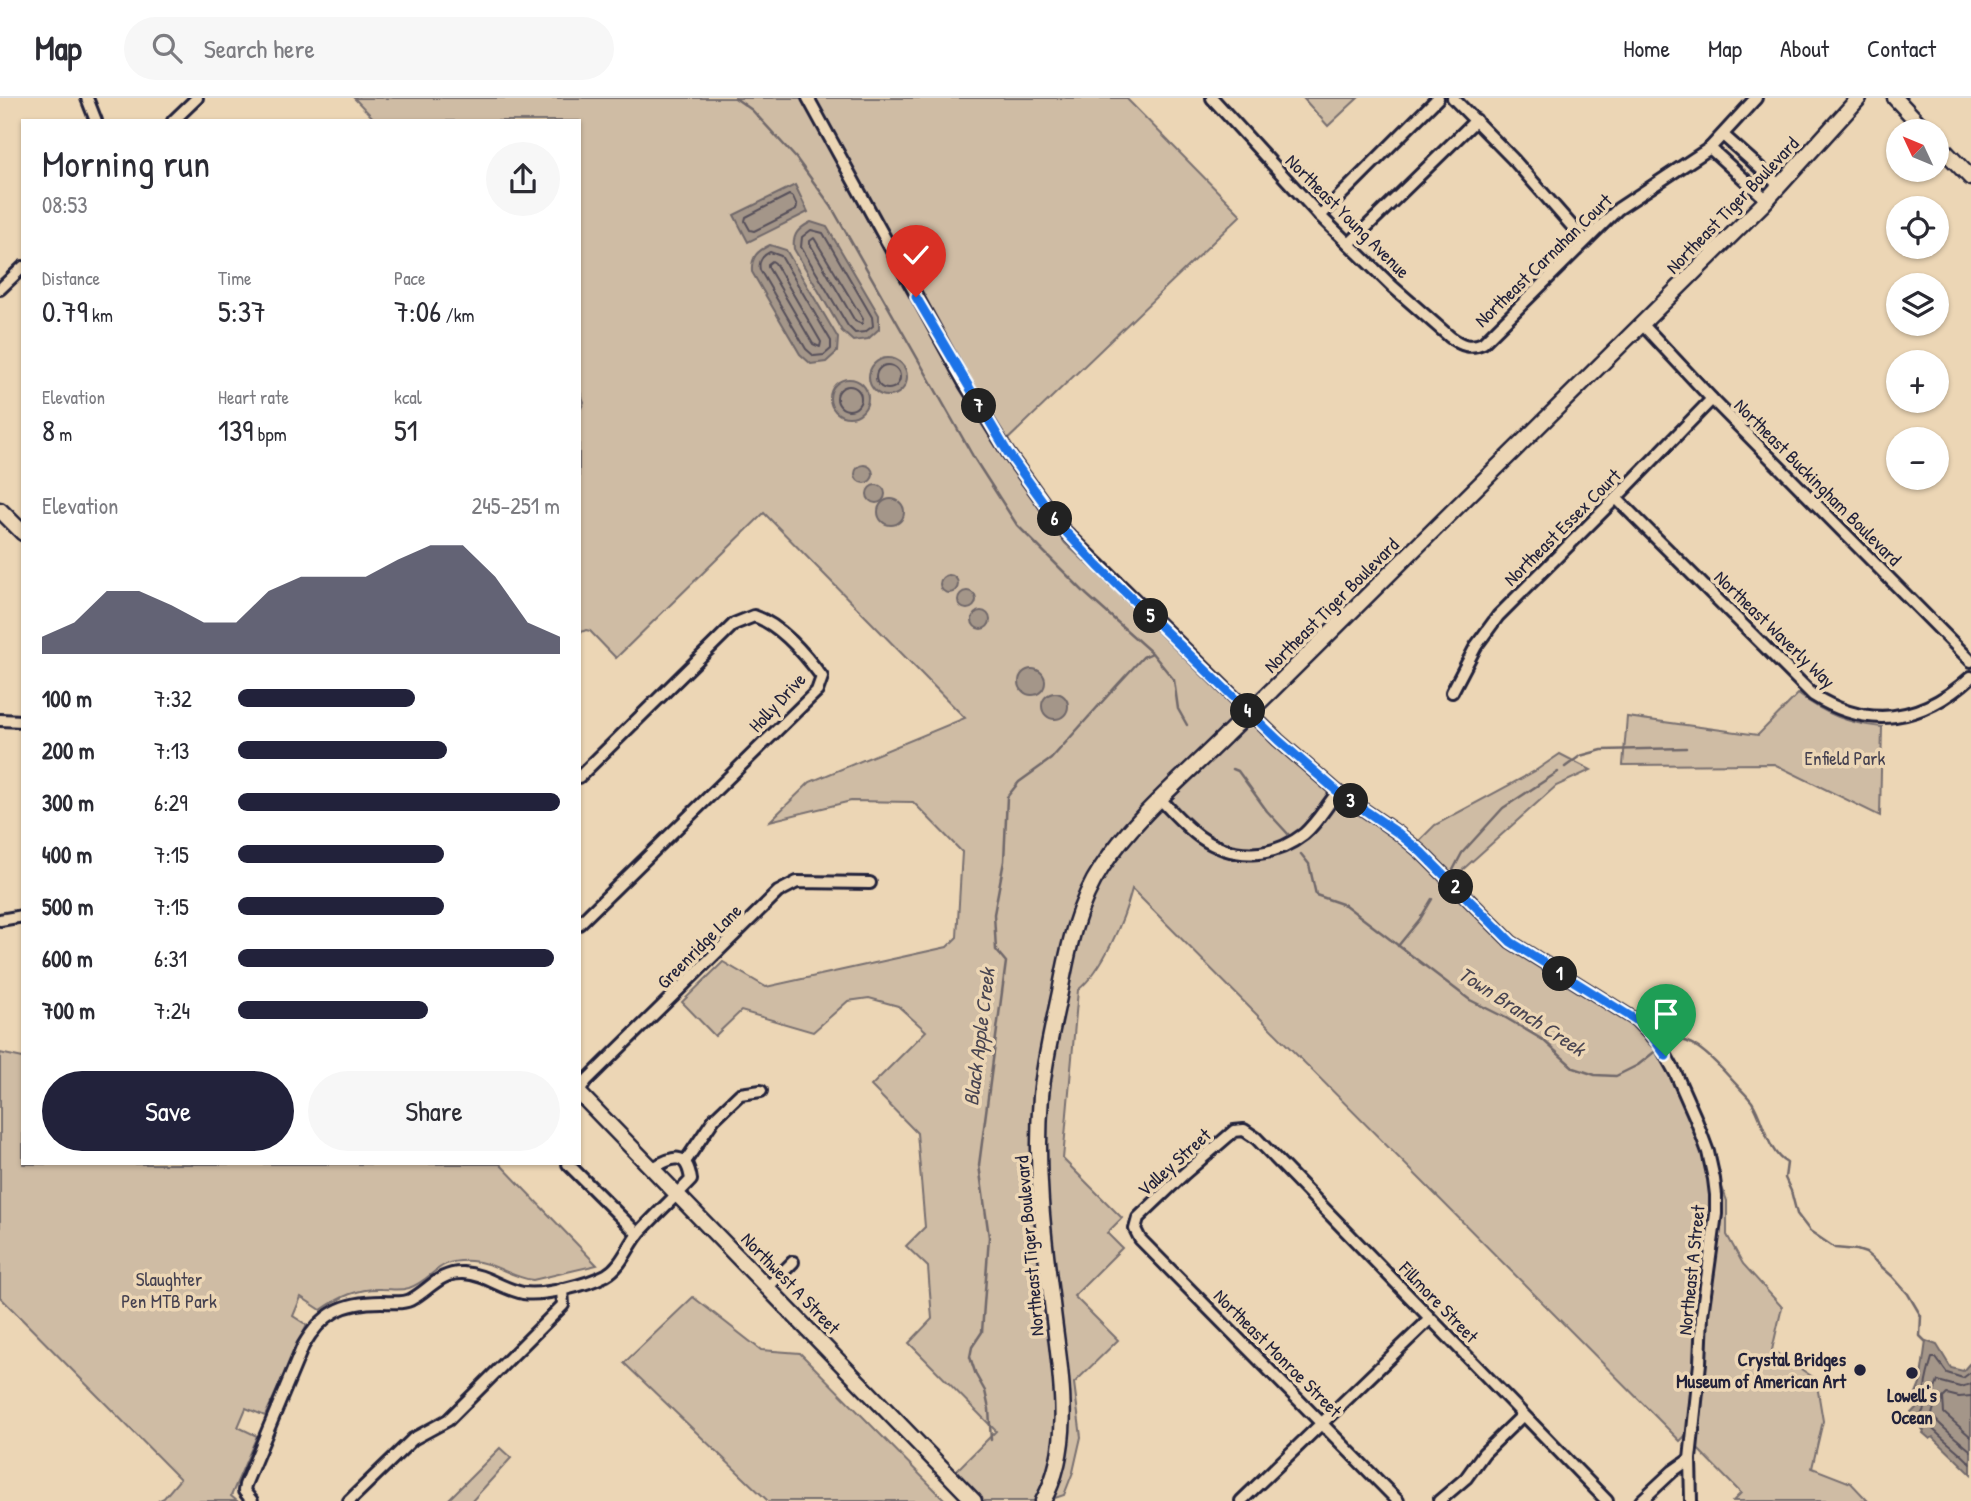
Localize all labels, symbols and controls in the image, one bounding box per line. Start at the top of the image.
search box [124,17,614,80]
text: Map [35,26,82,70]
icon: search [148,29,186,67]
text: Search here [204,31,315,66]
text: Home [1623,32,1670,64]
text: Map [1708,32,1742,64]
text: About [1780,32,1829,64]
text: Contact [1867,32,1936,64]
north arrow [1886,119,1950,182]
map controls [1886,119,1949,490]
street label: Northeast Tiger Boulevard [1660,130,1805,279]
text: Morning run [42,137,210,189]
button: share [486,142,560,216]
street label: Northeast Young Avenue [1280,148,1416,284]
street label: Northeast Carnahan Court [1469,187,1618,333]
text: 08:53 [42,189,88,220]
button: locate [1886,196,1949,259]
pin [886,225,946,297]
icon: check [897,236,935,274]
text: Distance [42,265,100,291]
text: Time [218,265,252,291]
text: Pace [394,265,426,291]
button: layers [1886,273,1949,336]
text: 0.79 [42,291,88,331]
text: 5:37 [218,291,266,331]
text: 7:06 [394,291,441,331]
text: km [88,302,113,328]
text: /km [441,302,474,328]
button: + [1886,350,1949,413]
text: Elevation [42,384,105,410]
text: Heart rate [218,384,289,410]
text: kcal [394,384,422,410]
pin: 7 [962,388,996,424]
text: 7 [974,392,983,418]
street label: Northeast Buckingham Boulevard [1729,393,1908,572]
text: 8 [42,410,55,450]
text: 139 [218,410,253,450]
text: 51 [394,410,418,450]
text: m [55,421,72,447]
text: bpm [253,421,287,447]
button: − [1886,427,1949,490]
street label: Northeast Essex Court [1498,462,1627,591]
text: Elevation [42,490,118,521]
text: 245–251 m [471,490,560,521]
pin: 6 [1038,502,1072,536]
text: 6 [1051,505,1058,531]
street label: Northeast Tiger Boulevard [1258,531,1405,678]
street label: Northeast Waverly Way [1709,564,1841,694]
pin: 5 [1134,598,1168,634]
text: 5 [1146,602,1155,628]
street label: Holly Drive [743,666,812,738]
text: 100 m [42,683,92,714]
text: 7:32 [154,683,192,714]
pin: 4 [1230,694,1266,728]
text: 4 [1244,697,1251,723]
text: 200 m [42,735,94,766]
text: 7:13 [154,735,189,766]
park label: Enfield Park [1805,745,1885,771]
pin: 3 [1334,784,1368,818]
text: 300 m [42,787,94,818]
text: 6:29 [154,787,188,818]
text: 3 [1346,787,1355,813]
text: 400 m [42,839,92,870]
text: 7:15 [154,839,189,870]
pin: 2 [1438,870,1474,904]
text: 2 [1451,873,1460,899]
text: 500 m [42,891,93,922]
text: 7:15 [154,891,189,922]
street label: Greenridge Lane [651,898,747,994]
text: 600 m [42,943,93,974]
text: 6:31 [154,943,187,974]
pin: 1 [1542,956,1578,992]
water label: Town Branch Creek [1453,959,1593,1064]
text: 1 [1556,960,1563,986]
water label: Black Apple Creek [956,964,1002,1107]
pin [1636,984,1696,1056]
text: 700 m [42,995,95,1026]
text: 7:24 [154,995,190,1026]
icon: arrive [1647,995,1685,1033]
button: Save [42,1071,294,1151]
button: Share [308,1071,560,1151]
street label: Valley Street [1132,1122,1217,1202]
street label: Northeast Tiger Boulevard [1008,1154,1050,1337]
street label: Northeast A Street [1671,1203,1711,1336]
street label: Northwest A Street [736,1226,847,1340]
street label: Fillmore Street [1393,1255,1485,1349]
park label: Slaughter Pen MTB Park [121,1266,217,1314]
street label: Northeast Monroe Street [1208,1283,1348,1423]
place label: Crystal Bridges Museum of American Art [1676,1346,1847,1394]
marker: Crystal Bridges Museum of American Art [1852,1362,1868,1378]
marker: Lowell's Ocean [1904,1365,1920,1381]
place label: Lowell's Ocean [1887,1382,1938,1430]

